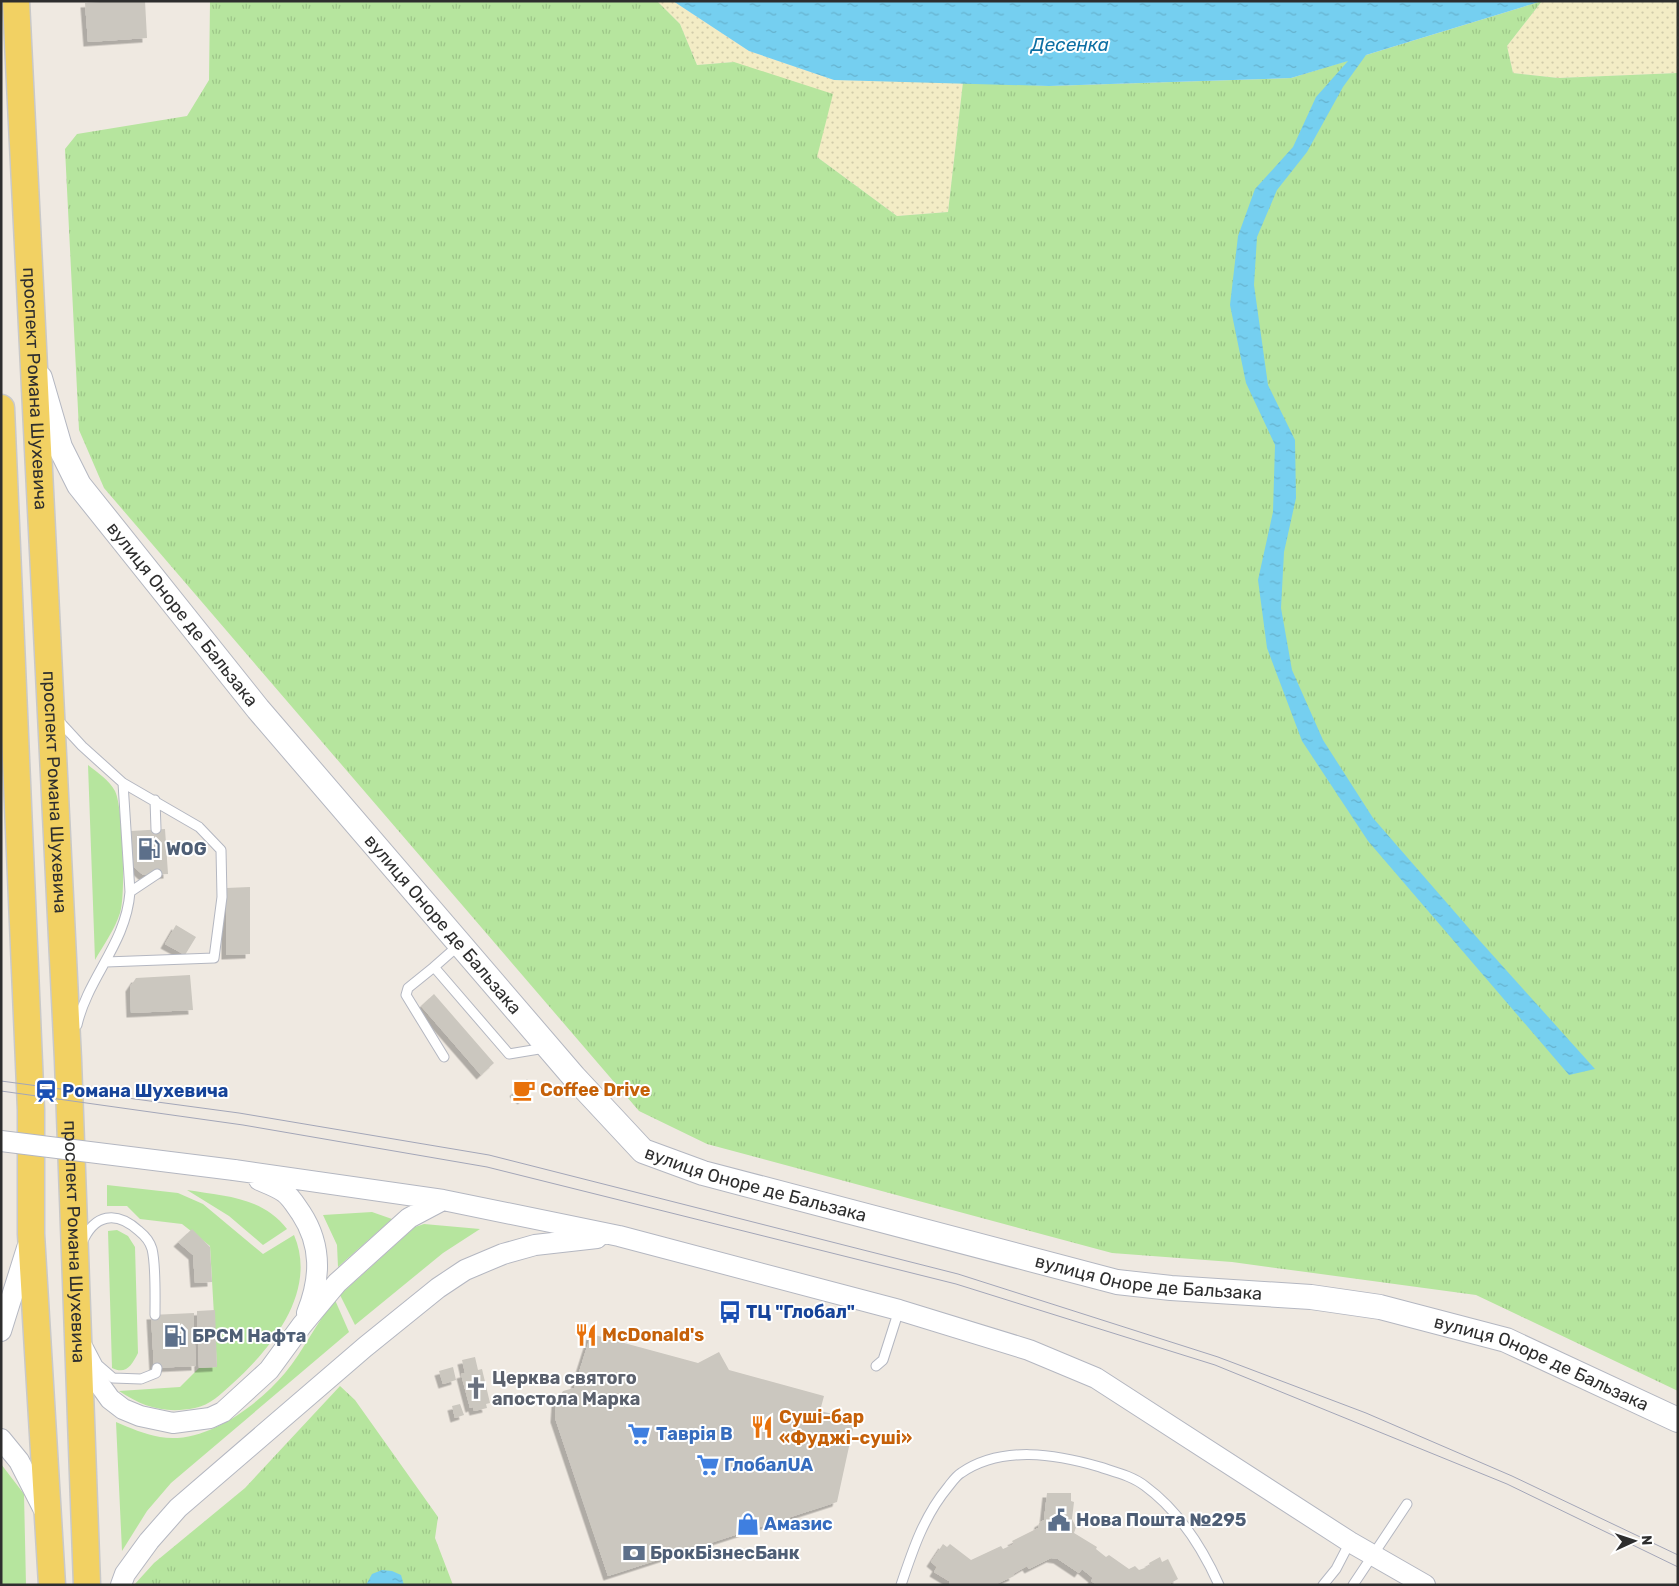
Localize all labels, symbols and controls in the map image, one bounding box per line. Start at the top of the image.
water label: Десенка [1029,33,1109,56]
street label: проспект Романа Шухевича [18,267,52,510]
street label: вулиця Оноре де Бальзака [102,518,263,711]
street label: проспект Романа Шухевича [38,670,72,914]
street label: вулиця Оноре де Бальзака [360,830,526,1019]
fuel station icon: WOG [136,836,162,862]
place label: WOG [166,838,207,860]
cafe icon: Coffee Drive [511,1077,537,1103]
station icon: Романа Шухевича [33,1078,59,1104]
place label: Coffee Drive [540,1079,651,1101]
place label: Романа Шухевича [62,1080,228,1102]
street label: проспект Романа Шухевича [59,1120,90,1363]
street label: вулиця Оноре де Бальзака [642,1142,869,1227]
street label: вулиця Оноре де Бальзака [1033,1250,1263,1305]
bus stop icon: ТЦ "Глобал" [717,1299,743,1325]
place label: ТЦ "Глобал" [746,1301,855,1323]
street label: вулиця Оноре де Бальзака [1432,1311,1652,1416]
restaurant icon: McDonald's [573,1322,599,1348]
fuel station icon: БРСМ Нафта [162,1323,188,1349]
place label: McDonald's [602,1324,704,1346]
place label: БРСМ Нафта [192,1325,306,1347]
place label: Церква святого апостола Марка [492,1367,640,1410]
church icon: Церква святого апостола Марка [463,1375,489,1401]
place label: Суші-бар «Фуджі-суші» [779,1406,912,1449]
restaurant icon: Суші-бар «Фуджі-суші» [749,1414,775,1440]
supermarket icon: Таврія В [626,1421,652,1447]
place label: Таврія В [656,1423,733,1445]
supermarket icon: ГлобалUA [695,1452,721,1478]
place label: ГлобалUA [724,1454,813,1476]
public building icon: Нова Пошта №295 [1046,1507,1072,1533]
place label: Нова Пошта №295 [1076,1509,1246,1531]
shop icon: Амазис [735,1511,761,1537]
place label: Амазис [764,1513,833,1535]
north arrow [1609,1516,1659,1566]
text: N [1638,1535,1655,1546]
bank icon: БрокБізнесБанк [621,1540,647,1566]
place label: БрокБізнесБанк [650,1542,800,1564]

